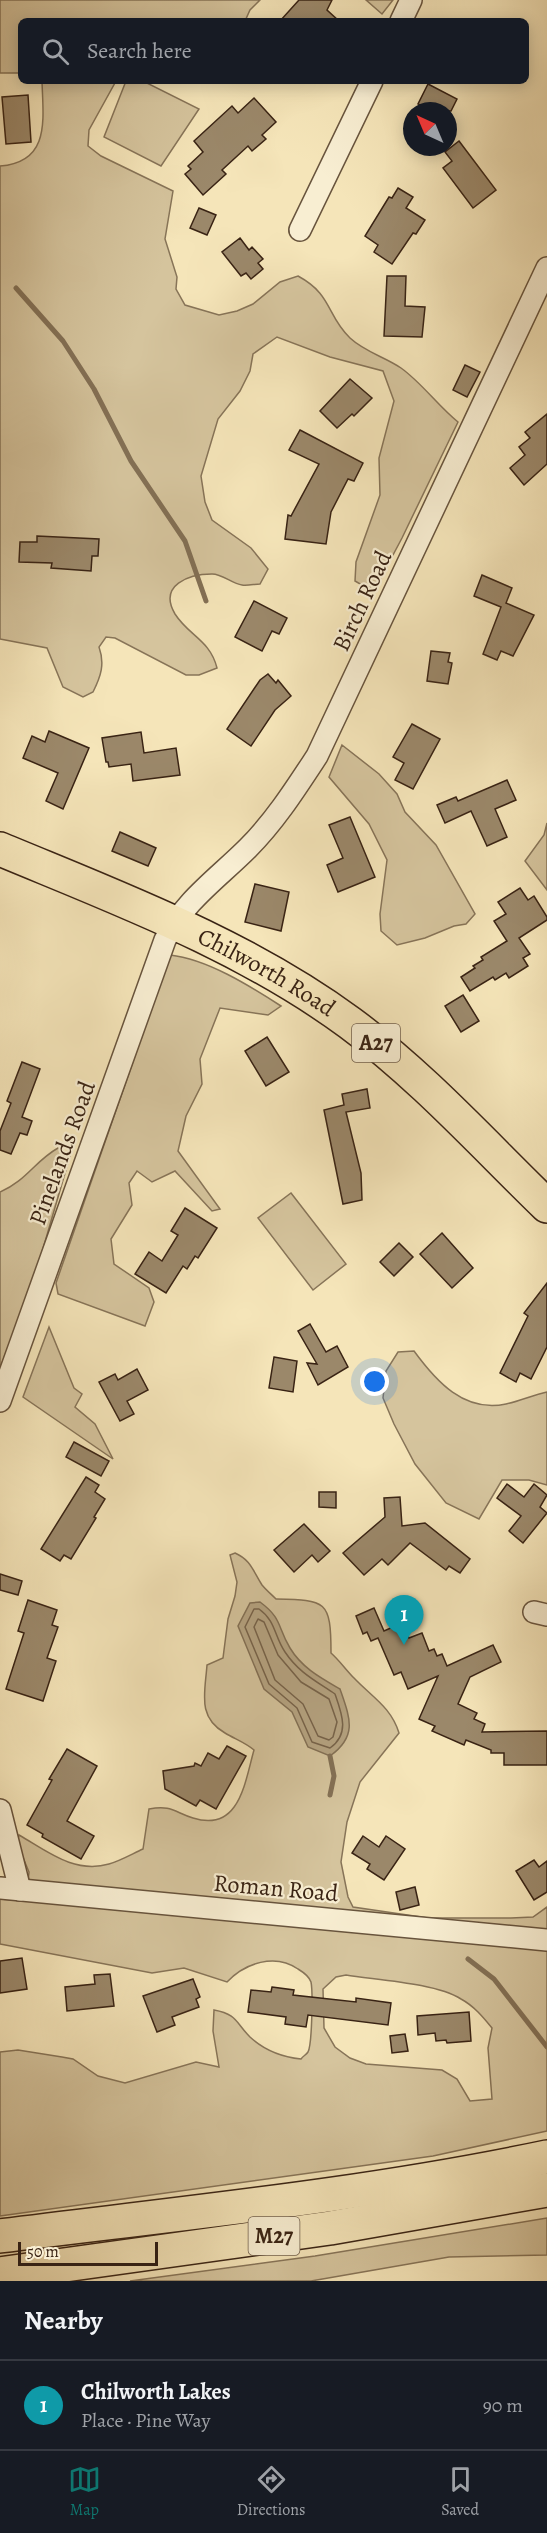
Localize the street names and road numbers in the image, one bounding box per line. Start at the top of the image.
street label: Birch Road [325,545,399,656]
street label: Chilworth Road [193,920,342,1024]
road number: A27 [352,1024,400,1062]
street label: Pinelands Road [21,1076,103,1229]
street label: Roman Road [212,1867,340,1909]
road number: M27 [248,2217,300,2255]

